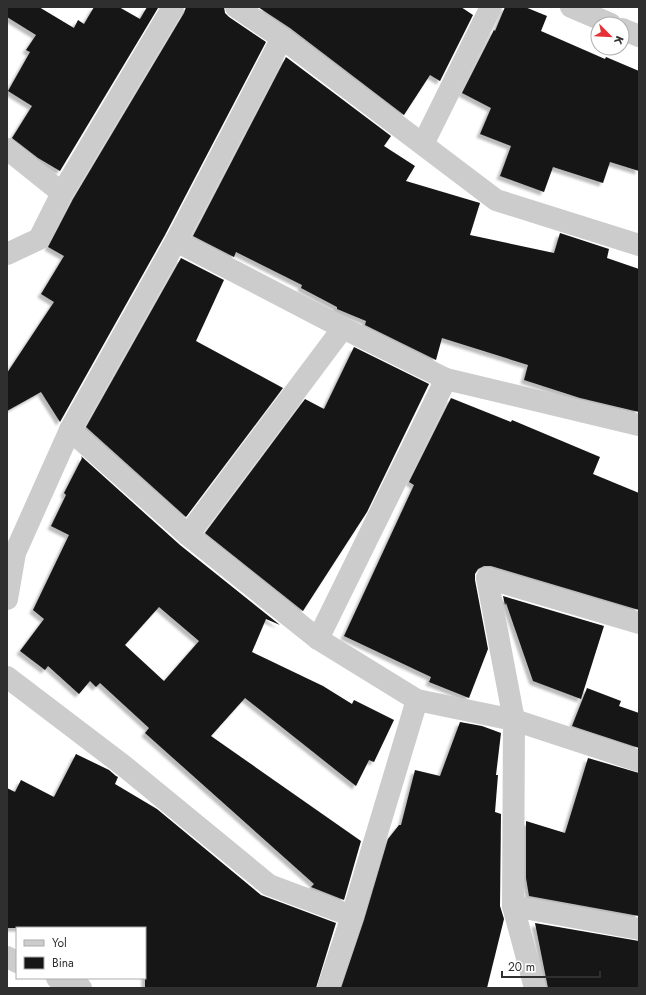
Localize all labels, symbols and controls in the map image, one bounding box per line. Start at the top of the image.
north arrow [590,16,630,56]
text: K [610,33,628,47]
legend [16,927,146,979]
text: Yol [52,934,67,952]
scale bar [502,953,600,979]
text: Bina [52,954,74,972]
text: 20 m [508,958,535,976]

